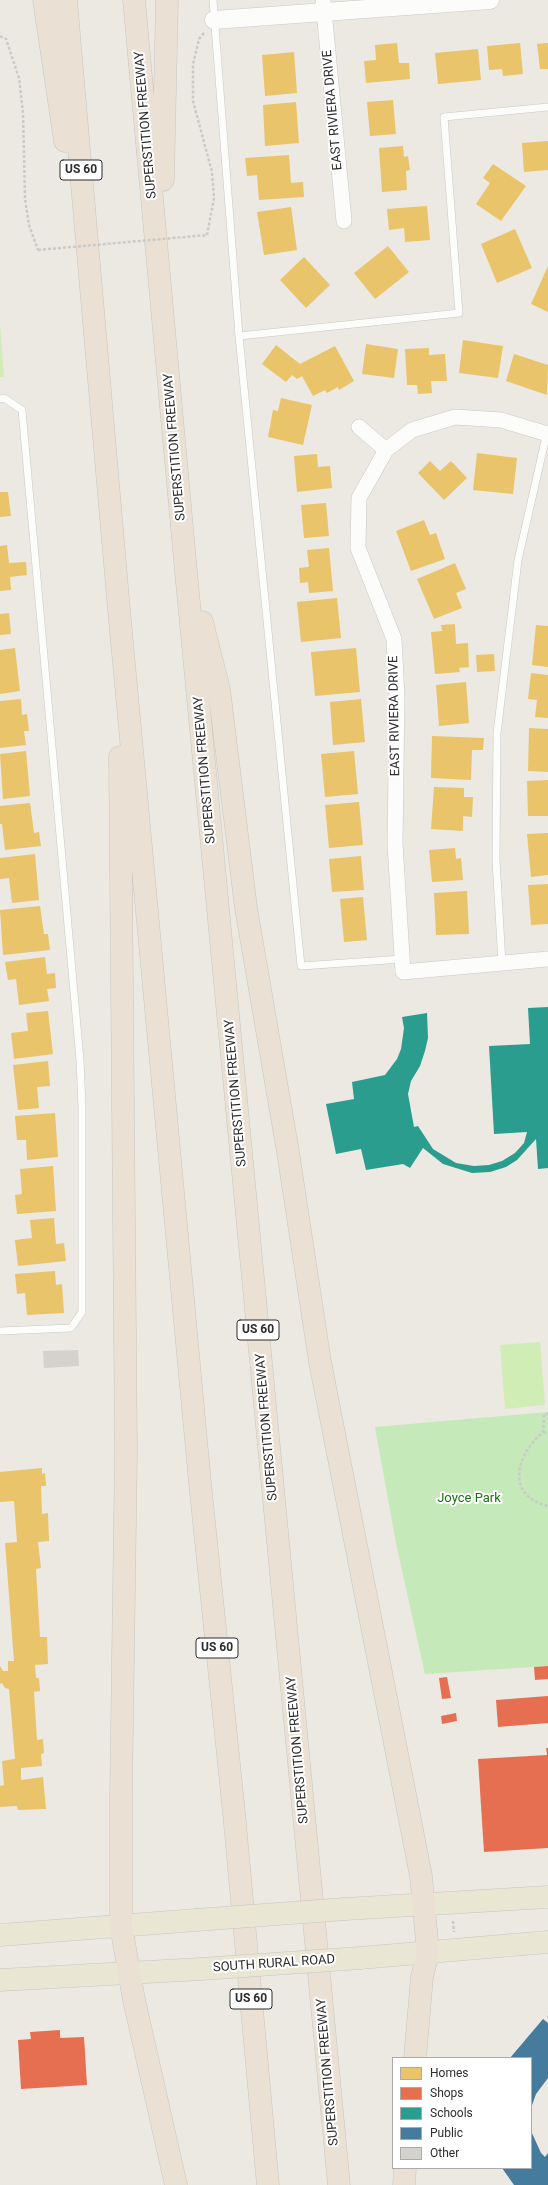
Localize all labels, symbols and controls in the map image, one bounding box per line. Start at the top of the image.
street label: EAST RIVIERA DRIVE [320,49,346,171]
street label: SUPERSTITION FREEWAY [132,50,160,200]
road number: US 60 [60,160,102,180]
street label: SUPERSTITION FREEWAY [161,372,189,522]
street label: EAST RIVIERA DRIVE [386,655,404,777]
street label: SUPERSTITION FREEWAY [191,695,219,845]
street label: SUPERSTITION FREEWAY [222,1018,250,1168]
road number: US 60 [237,1320,279,1340]
street label: SUPERSTITION FREEWAY [253,1352,281,1502]
park label: Joyce Park [437,1491,501,1507]
road number: US 60 [196,1638,238,1658]
street label: SUPERSTITION FREEWAY [284,1675,312,1825]
street label: SOUTH RURAL ROAD [212,1952,336,1976]
road number: US 60 [230,1989,272,2009]
street label: SUPERSTITION FREEWAY [314,1997,342,2147]
legend [392,2057,532,2169]
text: Homes [430,2066,468,2080]
text: Shops [430,2086,464,2100]
text: Schools [430,2106,473,2120]
text: Public [430,2126,463,2140]
text: Other [430,2146,459,2160]

